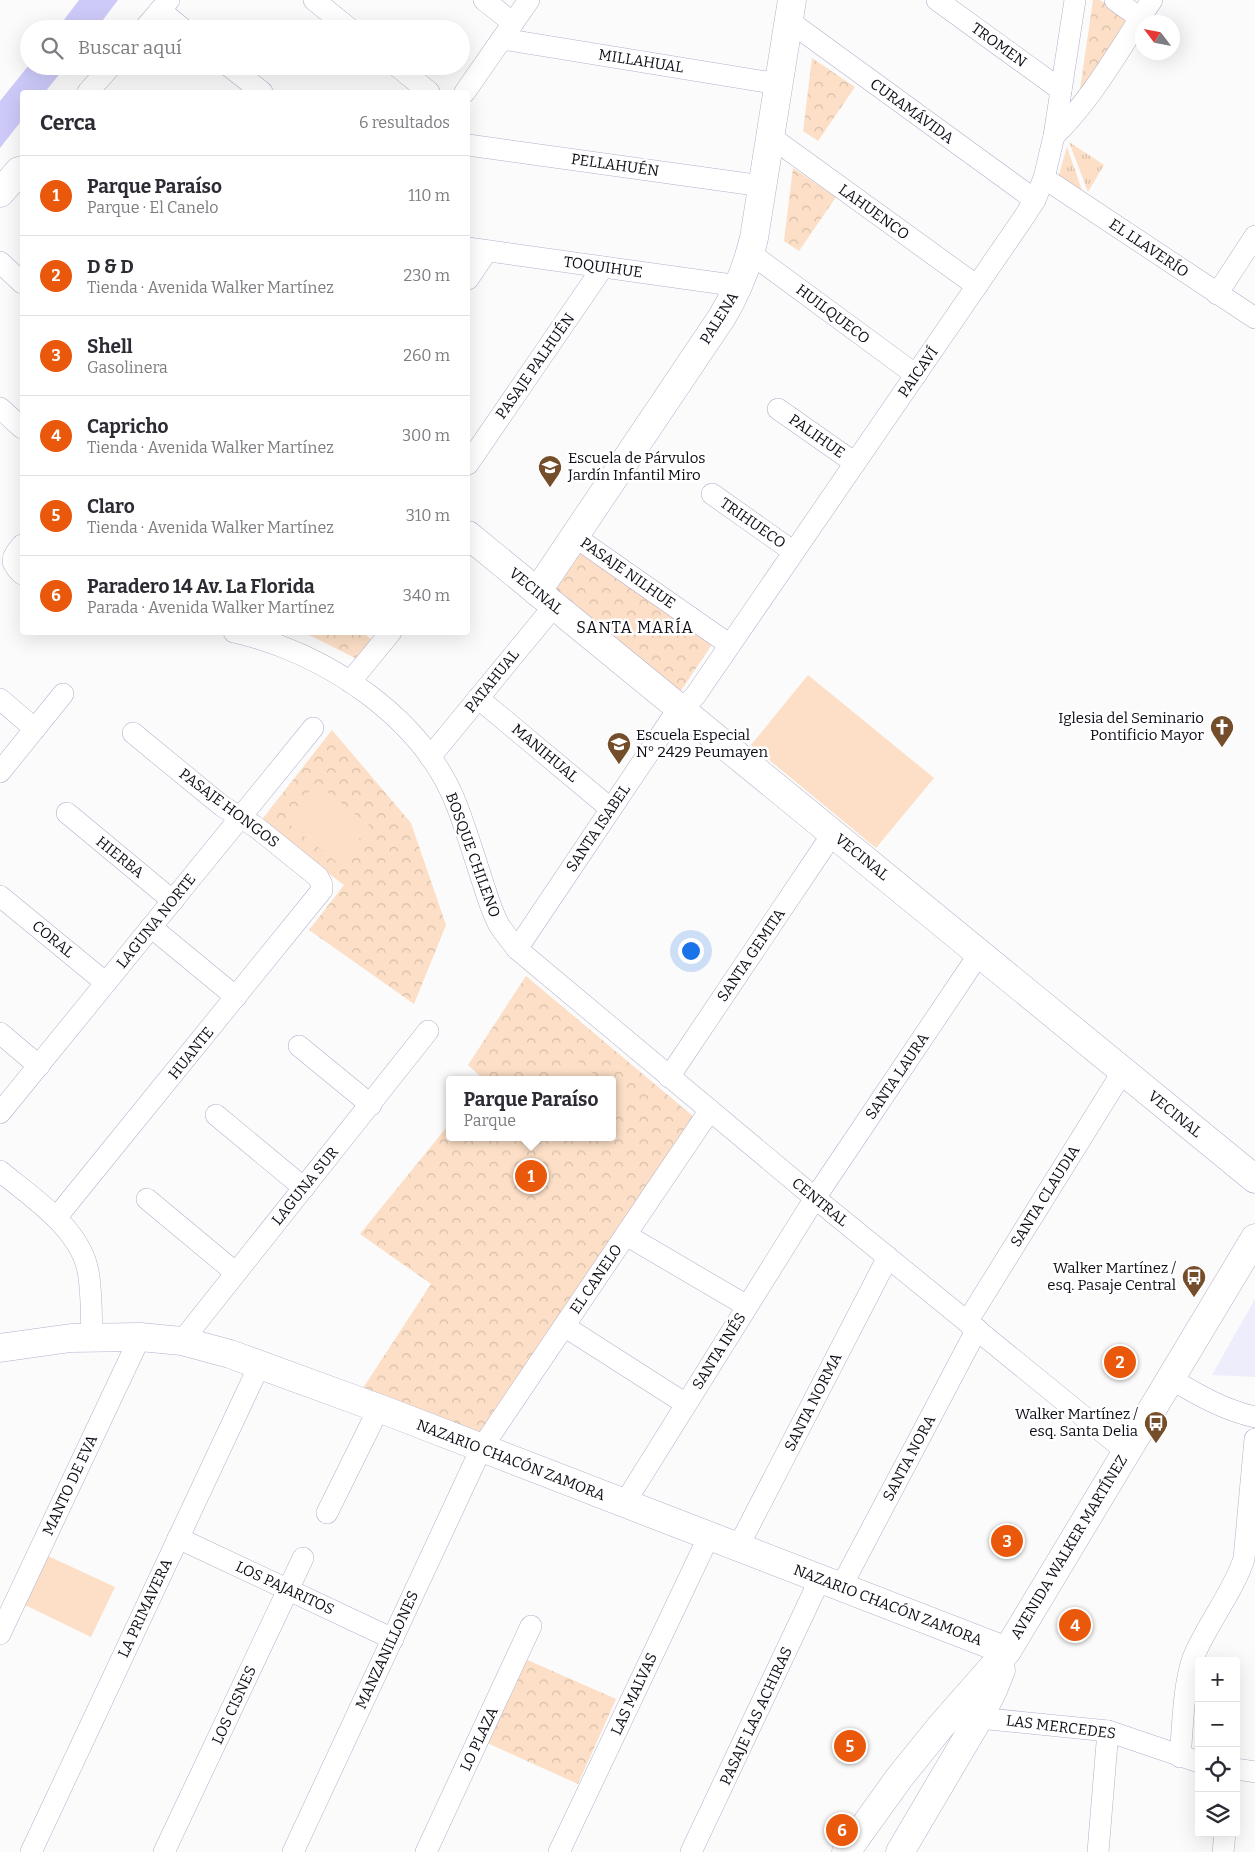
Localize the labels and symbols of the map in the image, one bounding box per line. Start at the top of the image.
north arrow [1135,15,1180,60]
street label: TROMEN [968,19,1030,71]
street label: MILLAHUAL [597,45,685,77]
street label: CURAMÁVIDA [867,75,958,148]
street label: PELLAHUÉN [570,150,660,180]
street label: LAHUENCO [835,180,913,244]
street label: EL LLAVERÍO [1106,215,1192,281]
street label: TOQUIHUE [562,253,644,281]
street label: HUILQUECO [793,280,873,348]
street label: PALENA [696,288,742,347]
street label: PASAJE PALHUÉN [492,310,578,422]
street label: PAICAVÍ [894,343,942,401]
street label: PALIHUE [786,410,848,462]
place label: Escuela de Párvulos Jardín Infantil Miro [567,449,705,484]
school or university icon: Escuela de Párvulos Jardín Infantil Miro [537,454,563,488]
street label: TRIHUECO [717,494,789,552]
street label: PASAJE NILHUE [577,534,679,612]
street label: VECINAL [506,564,566,618]
district label: SANTA MARÍA [576,617,694,637]
street label: PATAHUAL [461,646,523,716]
place label: Iglesia del Seminario Pontificio Mayor [1058,709,1204,744]
church icon: Iglesia del Seminario Pontificio Mayor [1209,714,1235,748]
street label: MANIHUAL [508,720,582,786]
place label: Escuela Especial N° 2429 Peumayen [636,726,769,761]
school or university icon: Escuela Especial N° 2429 Peumayen [606,731,632,765]
street label: PASAJE HONGOS [176,765,282,851]
street label: SANTA ISABEL [562,781,634,875]
street label: BOSQUE CHILENO [442,790,504,920]
street label: VECINAL [832,830,892,884]
street label: HIERBA [93,832,148,882]
street label: LAGUNA NORTE [113,870,199,972]
street label: SANTA GEMITA [713,905,789,1005]
street label: CORAL [28,917,78,961]
your location [678,938,704,964]
street label: HUANTE [165,1023,217,1083]
street label: SANTA LAURA [861,1029,933,1123]
street label: VECINAL [1145,1087,1205,1141]
street label: SANTA CLAUDIA [1007,1142,1084,1250]
street label: LAGUNA SUR [268,1143,342,1229]
pin: 1 [515,1157,547,1195]
street label: CENTRAL [788,1174,852,1230]
street label: EL CANELO [566,1241,626,1317]
place label: Walker Martínez / esq. Pasaje Central [1047,1259,1176,1294]
bus stop icon: Walker Martínez / esq. Pasaje Central [1181,1264,1207,1298]
street label: SANTA INÉS [688,1309,750,1393]
pin: 2 [1104,1343,1136,1381]
street label: SANTA NORMA [780,1350,846,1454]
place label: Walker Martínez / esq. Santa Delia [1015,1405,1138,1440]
bus stop icon: Walker Martínez / esq. Santa Delia [1143,1410,1169,1444]
street label: SANTA NORA [879,1412,939,1504]
street label: NAZARIO CHACÓN ZAMORA [414,1416,608,1505]
street label: MANTO DE EVA [39,1432,101,1538]
street label: AVENIDA WALKER MARTÍNEZ [1007,1452,1131,1642]
pin: 3 [991,1522,1023,1560]
street label: LA PRIMAVERA [114,1555,176,1660]
street label: LOS PAJARITOS [233,1557,337,1619]
street label: NAZARIO CHACÓN ZAMORA [791,1561,985,1650]
street label: MANZANILLONES [352,1588,422,1712]
pin: 4 [1059,1606,1091,1644]
street label: PASAJE LAS ACHIRAS [716,1644,796,1788]
street label: LAS MALVAS [607,1650,661,1738]
street label: LOS CISNES [208,1663,260,1747]
street label: LO PLAZA [456,1704,502,1774]
street label: LAS MERCEDES [1005,1711,1117,1743]
pin: 5 [834,1727,866,1765]
pin: 6 [826,1811,858,1849]

